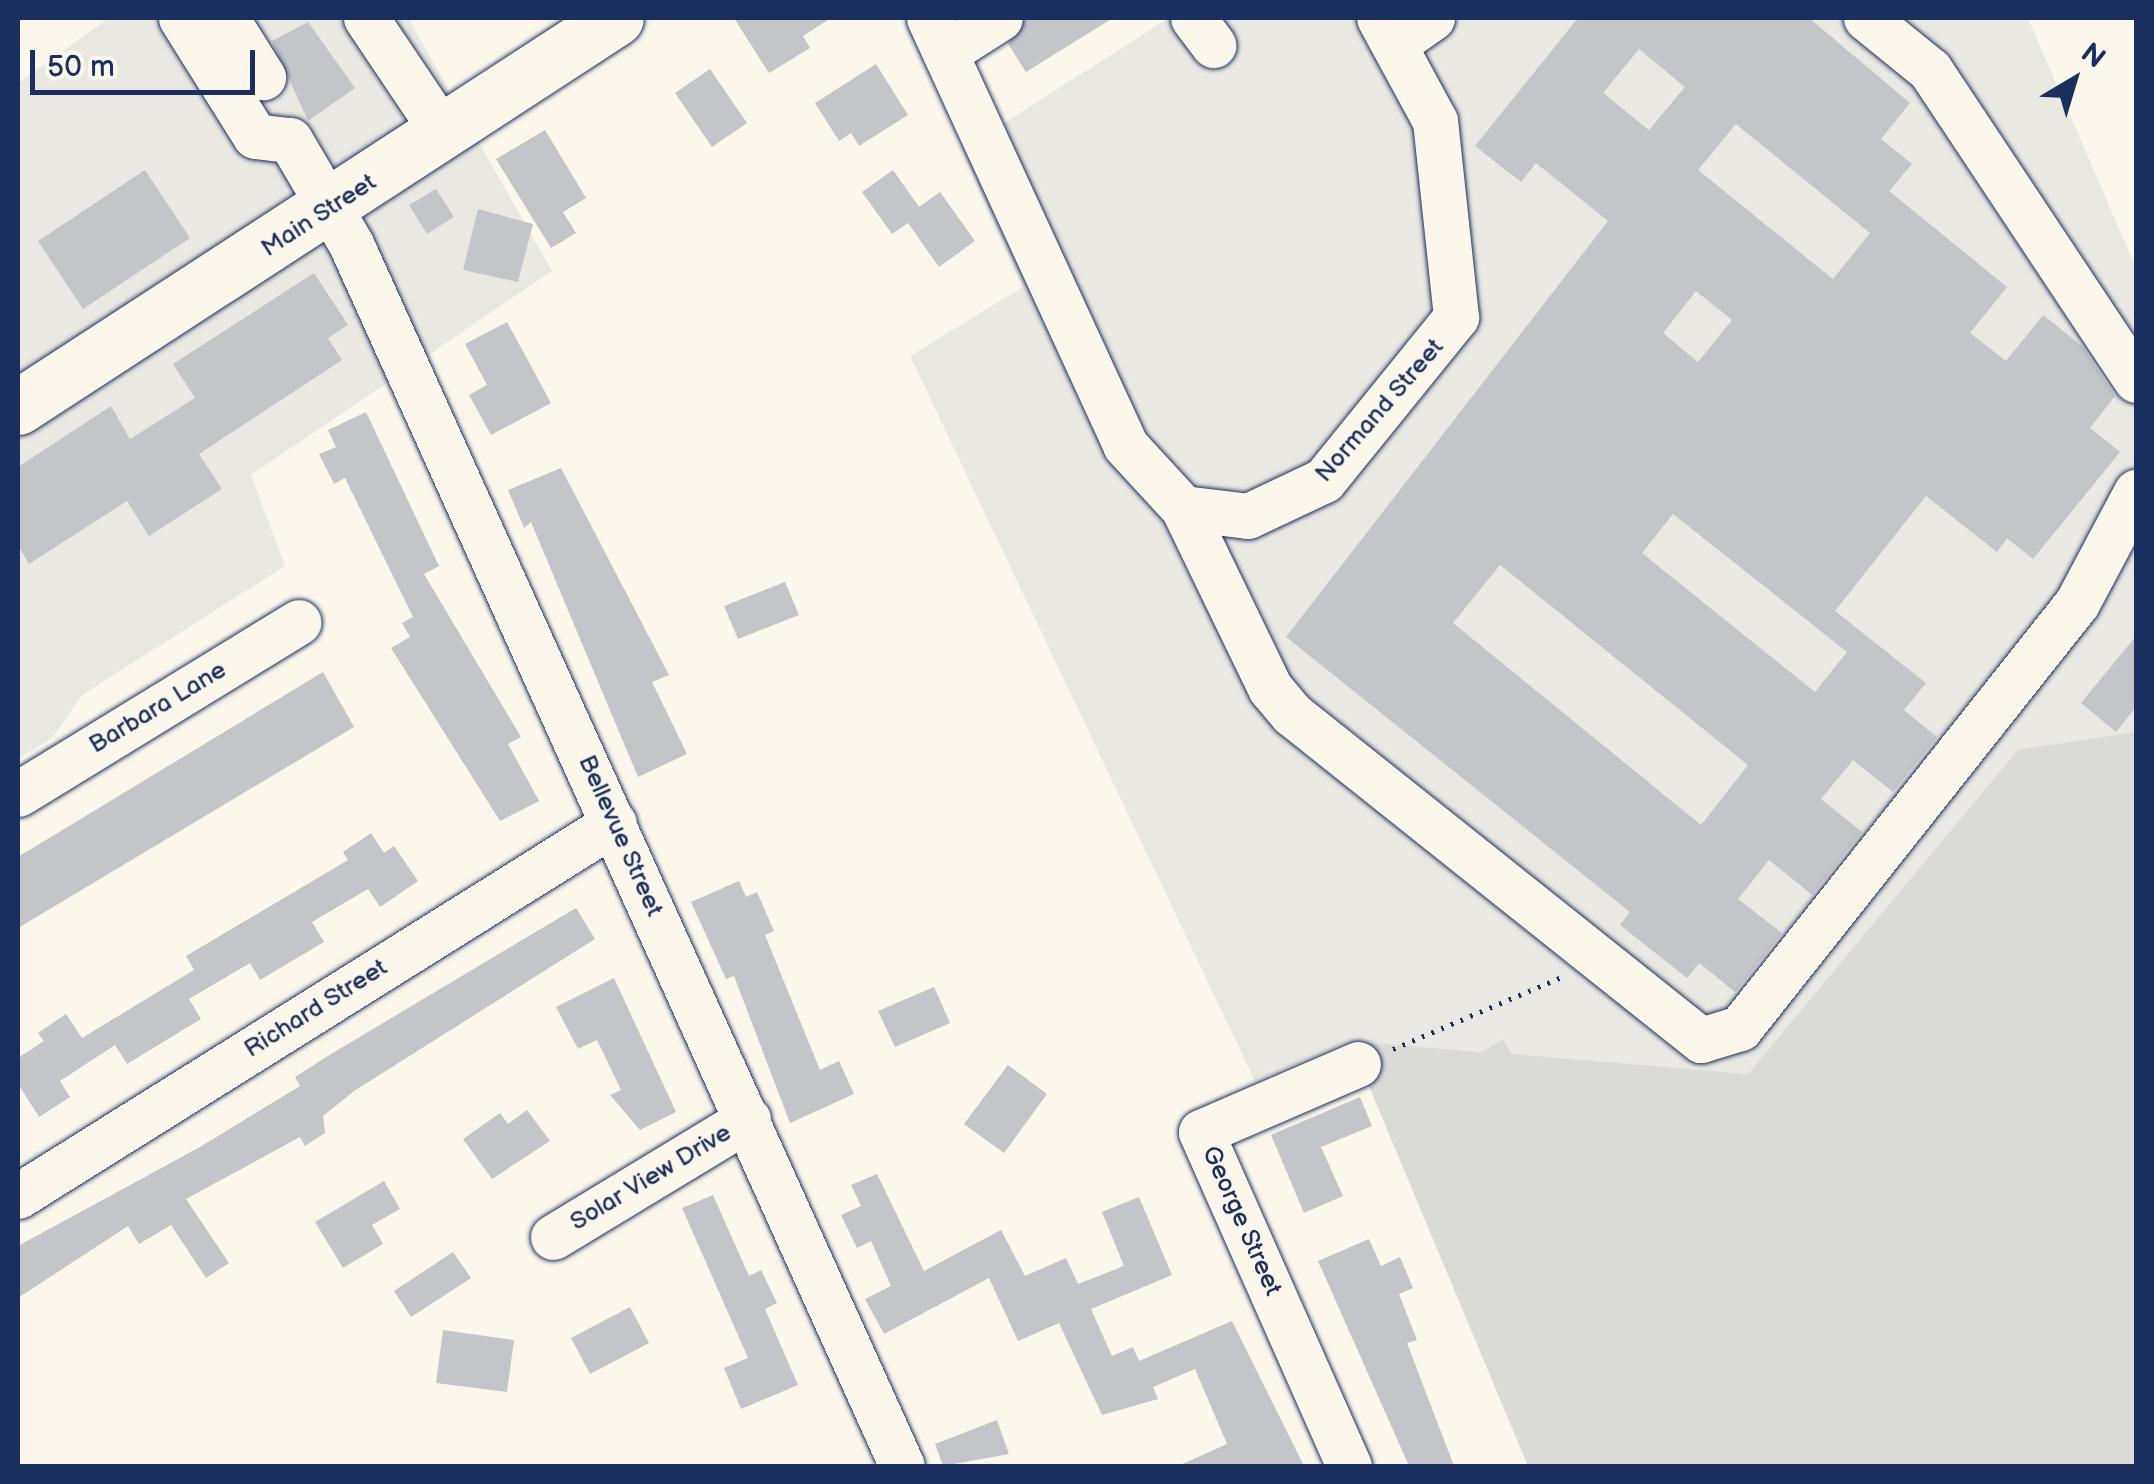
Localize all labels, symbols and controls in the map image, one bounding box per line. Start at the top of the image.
scale bar [35,30,260,92]
north arrow [2024,30,2124,130]
text: N [2074,36,2111,75]
text: 50 m [47,49,115,85]
street label: Main Street [256,168,382,264]
street label: Normand Street [1309,333,1451,489]
street label: Barbara Lane [84,655,232,761]
street label: Bellevue Street [571,751,669,921]
street label: Richard Street [239,953,393,1065]
street label: Solar View Drive [565,1118,737,1238]
street label: George Street [1195,1141,1287,1301]

